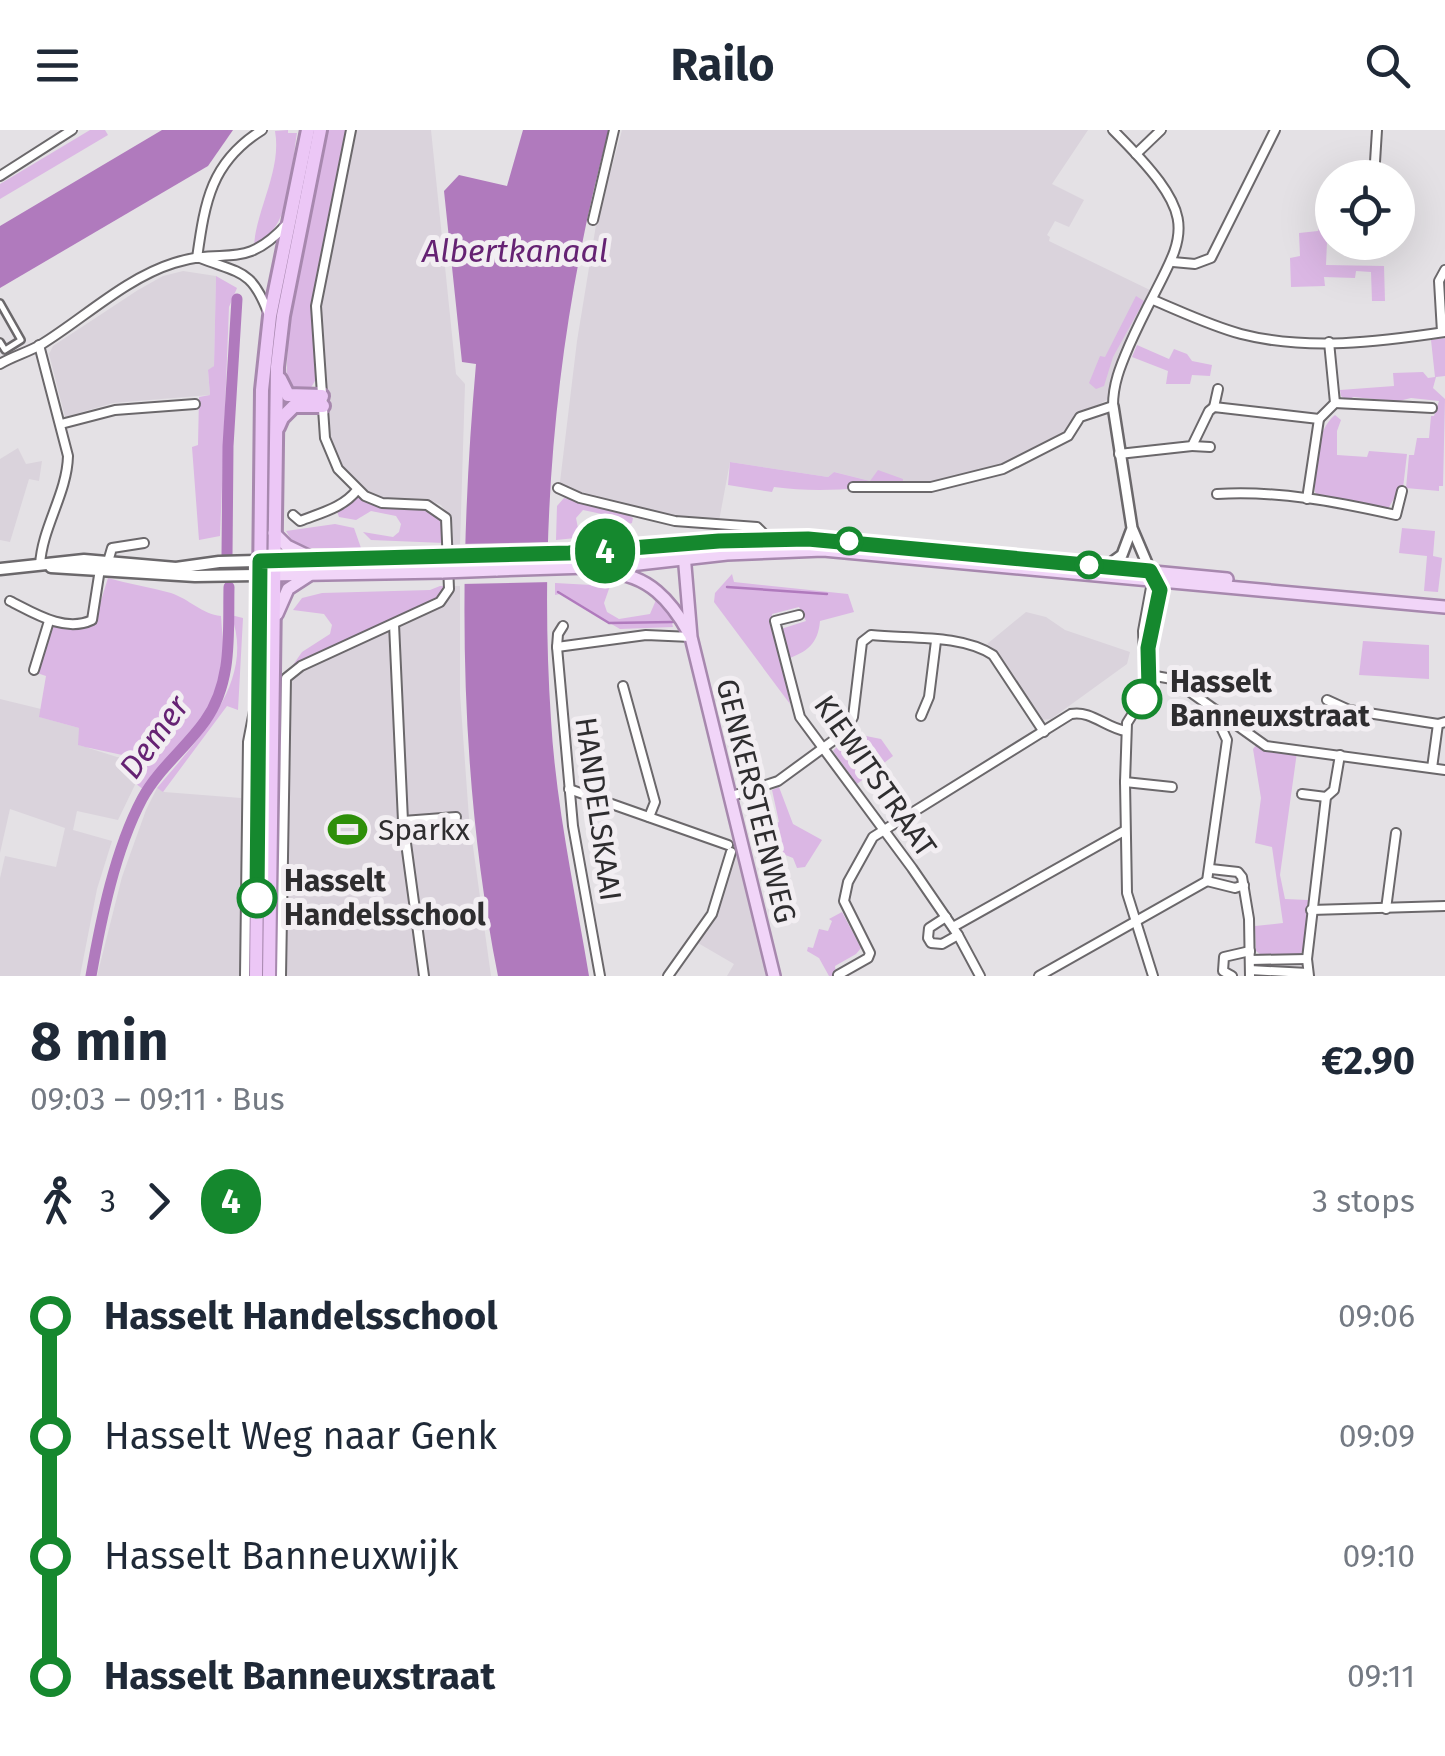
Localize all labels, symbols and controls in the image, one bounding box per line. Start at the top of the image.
icon: menu [30,38,85,93]
text: Railo [670,38,775,92]
icon: search [1360,38,1415,93]
map controls [1315,160,1415,260]
button: locate [1315,160,1415,260]
water label: Albertkanaal [420,232,608,270]
line badge: 4 [572,518,638,584]
unlabelled marker [836,528,862,554]
text: 4 [595,530,615,572]
unlabelled marker [1076,552,1102,578]
place label: Hasselt Banneuxstraat [1170,664,1370,734]
street label: GENKERSTEENWEG [708,675,804,927]
marker: Hasselt Banneuxstraat [1123,680,1161,718]
water label: Demer [111,687,198,786]
street label: KIEWITSTRAAT [806,688,944,864]
street label: HANDELSKAAI [567,715,629,903]
sports icon: Sparkx [327,809,369,851]
place label: Sparkx [378,812,470,848]
place label: Hasselt Handelsschool [284,863,486,933]
marker: Hasselt Handelsschool [238,879,276,917]
text: 8 min [30,1009,169,1075]
text: €2.90 [1321,1038,1415,1084]
text: 09:03 – 09:11 · Bus [30,1080,285,1118]
icon: walk [30,1174,85,1229]
icon: forward [131,1174,186,1229]
text: 4 [221,1180,241,1222]
text: 3 [100,1182,116,1220]
text: 3 stops [1312,1182,1415,1220]
text: Hasselt Handelsschool [104,1293,498,1339]
text: 09:06 [1338,1297,1415,1335]
text: Hasselt Weg naar Genk [104,1413,497,1459]
text: 09:09 [1339,1417,1415,1455]
text: Hasselt Banneuxwijk [104,1533,459,1579]
text: 09:10 [1343,1537,1415,1575]
text: Hasselt Banneuxstraat [104,1653,495,1699]
text: 09:11 [1347,1657,1415,1695]

